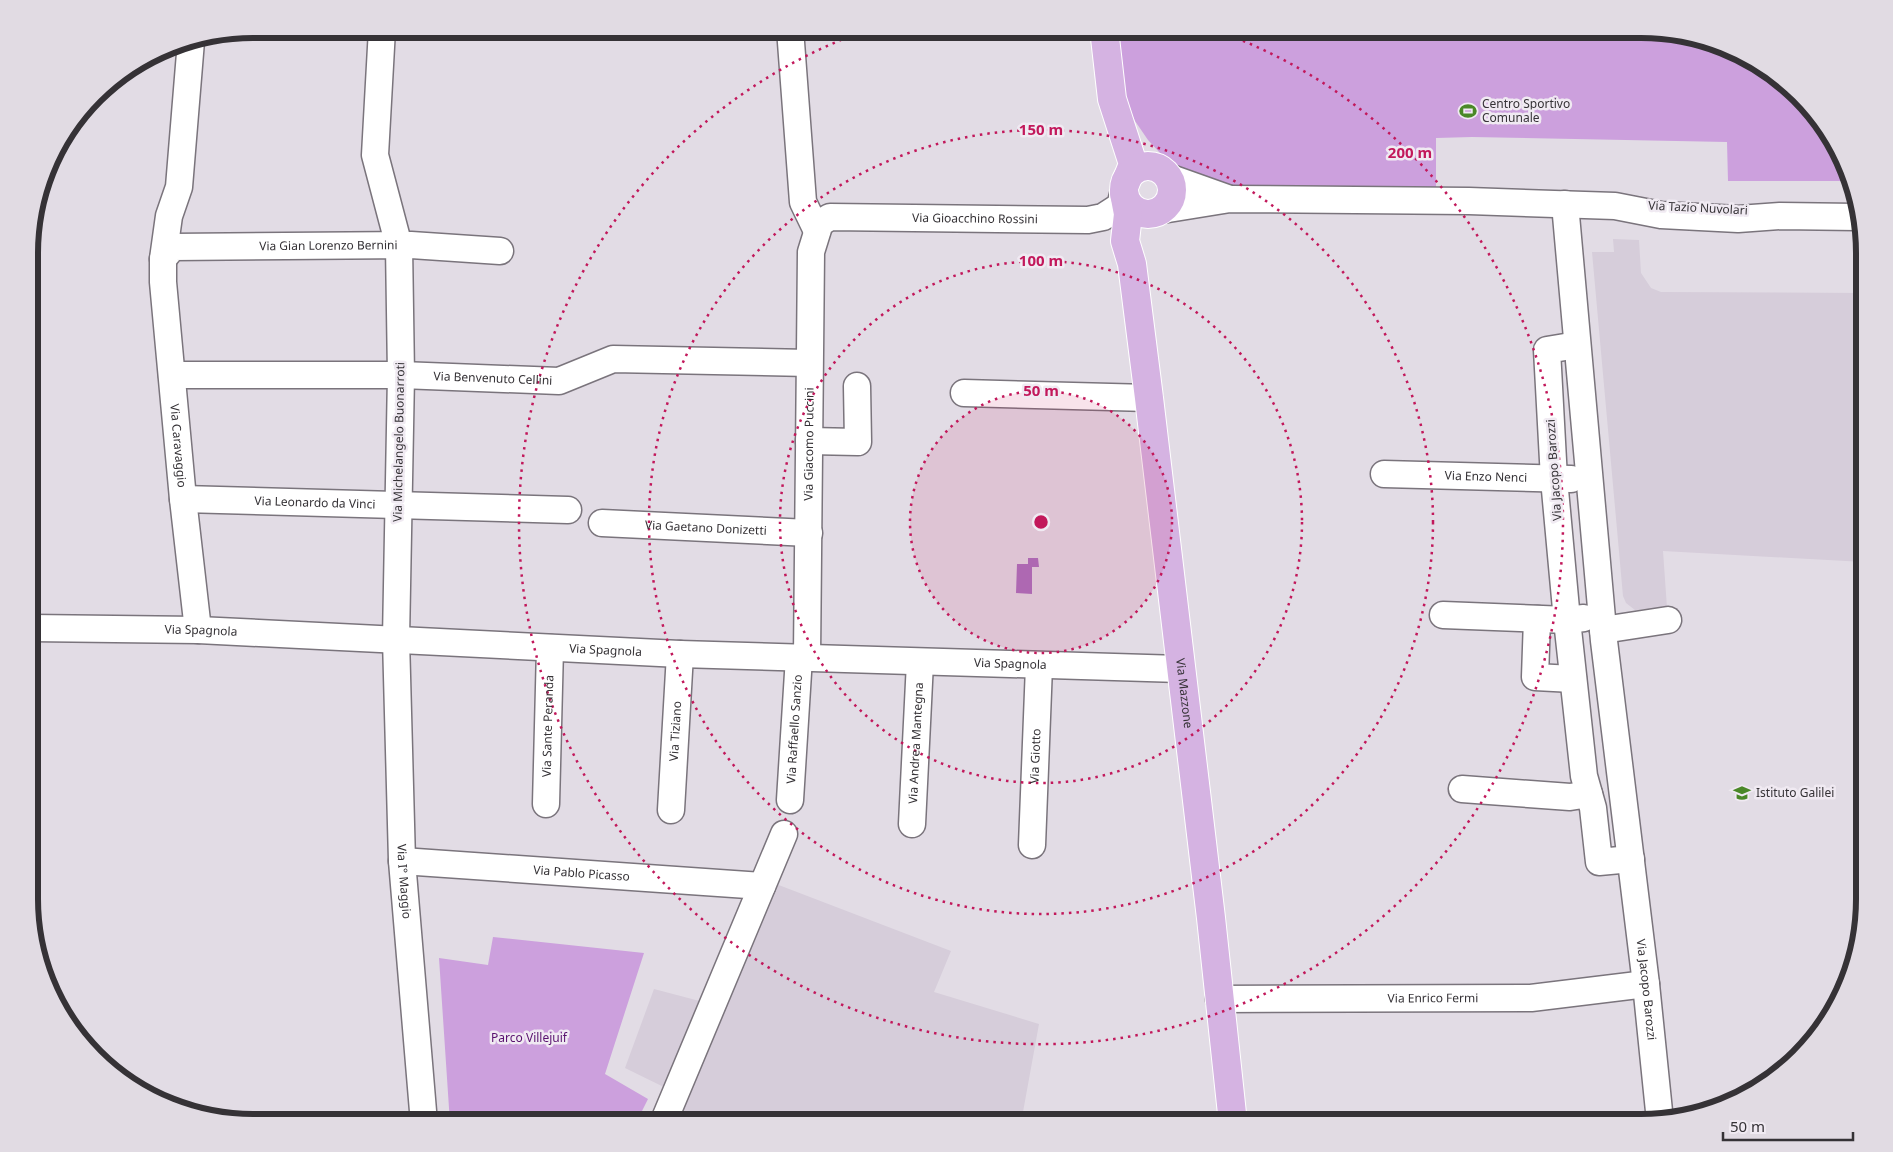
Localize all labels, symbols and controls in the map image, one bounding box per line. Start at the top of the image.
place label: Centro Sportivo Comunale [1482,95,1570,126]
sports icon: Centro Sportivo Comunale [1458,101,1478,121]
text: 150 m [1019,119,1063,139]
text: 200 m [1388,142,1432,162]
street label: Via Tazio Nuvolari [1648,196,1748,219]
street label: Via Gioacchino Rossini [912,209,1038,227]
street label: Via Gian Lorenzo Bernini [259,236,398,254]
text: 100 m [1019,250,1063,270]
street label: Via Michelangelo Buonarroti [389,362,408,522]
street label: Via Benvenuto Cellini [433,367,553,389]
text: 50 m [1023,380,1059,400]
street label: Via Giacomo Puccini [800,387,818,501]
street label: Via Caravaggio [166,403,191,488]
street label: Via Jacopo Barozzi [1541,419,1566,521]
street label: Via Enzo Nenci [1445,467,1527,486]
street label: Via Leonardo da Vinci [254,492,376,512]
centre of rings [1032,513,1050,531]
street label: Via Gaetano Donizetti [645,516,767,539]
street label: Via Spagnola [164,621,238,640]
street label: Via Spagnola [569,639,642,660]
street label: Via Spagnola [974,654,1047,673]
street label: Via Mazzone [1172,657,1197,729]
street label: Via Raffaello Sanzio [782,674,806,784]
street label: Via Sante Peranda [538,675,557,777]
street label: Via Andrea Mantegna [904,682,927,804]
street label: Via Tiziano [665,701,685,762]
street label: Via Giotto [1025,728,1045,784]
school or university icon: Istituto Galilei [1732,783,1752,803]
place label: Istituto Galilei [1756,784,1834,801]
street label: Via I° Maggio [394,844,416,920]
street label: Via Pablo Picasso [533,861,630,885]
street label: Via Jacopo Barozzi [1633,938,1661,1041]
street label: Via Enrico Fermi [1388,989,1478,1006]
park label: Parco Villejuif [491,1029,568,1046]
scale bar [1723,1110,1853,1142]
text: 50 m [1730,1116,1765,1136]

